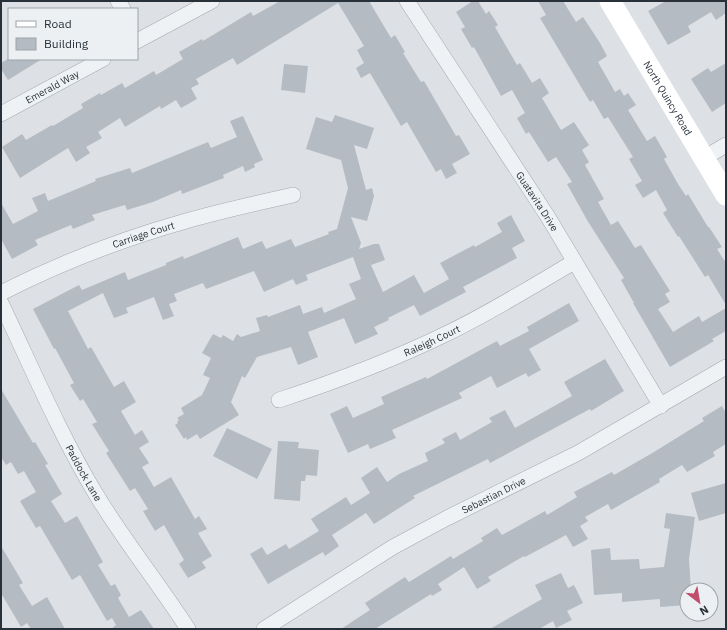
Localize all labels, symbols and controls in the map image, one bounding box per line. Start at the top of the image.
legend [8,8,138,60]
text: Road [44,16,72,31]
text: Building [44,36,89,51]
street label: North Quincy Road [640,59,695,138]
street label: Emerald Way [23,67,81,107]
street label: Guatavita Drive [513,169,561,234]
street label: Carriage Court [111,219,176,251]
street label: Raleigh Court [402,322,463,360]
street label: Paddock Lane [62,443,105,504]
street label: Sebastian Drive [459,474,528,517]
north arrow [679,582,719,622]
text: N [697,603,711,619]

